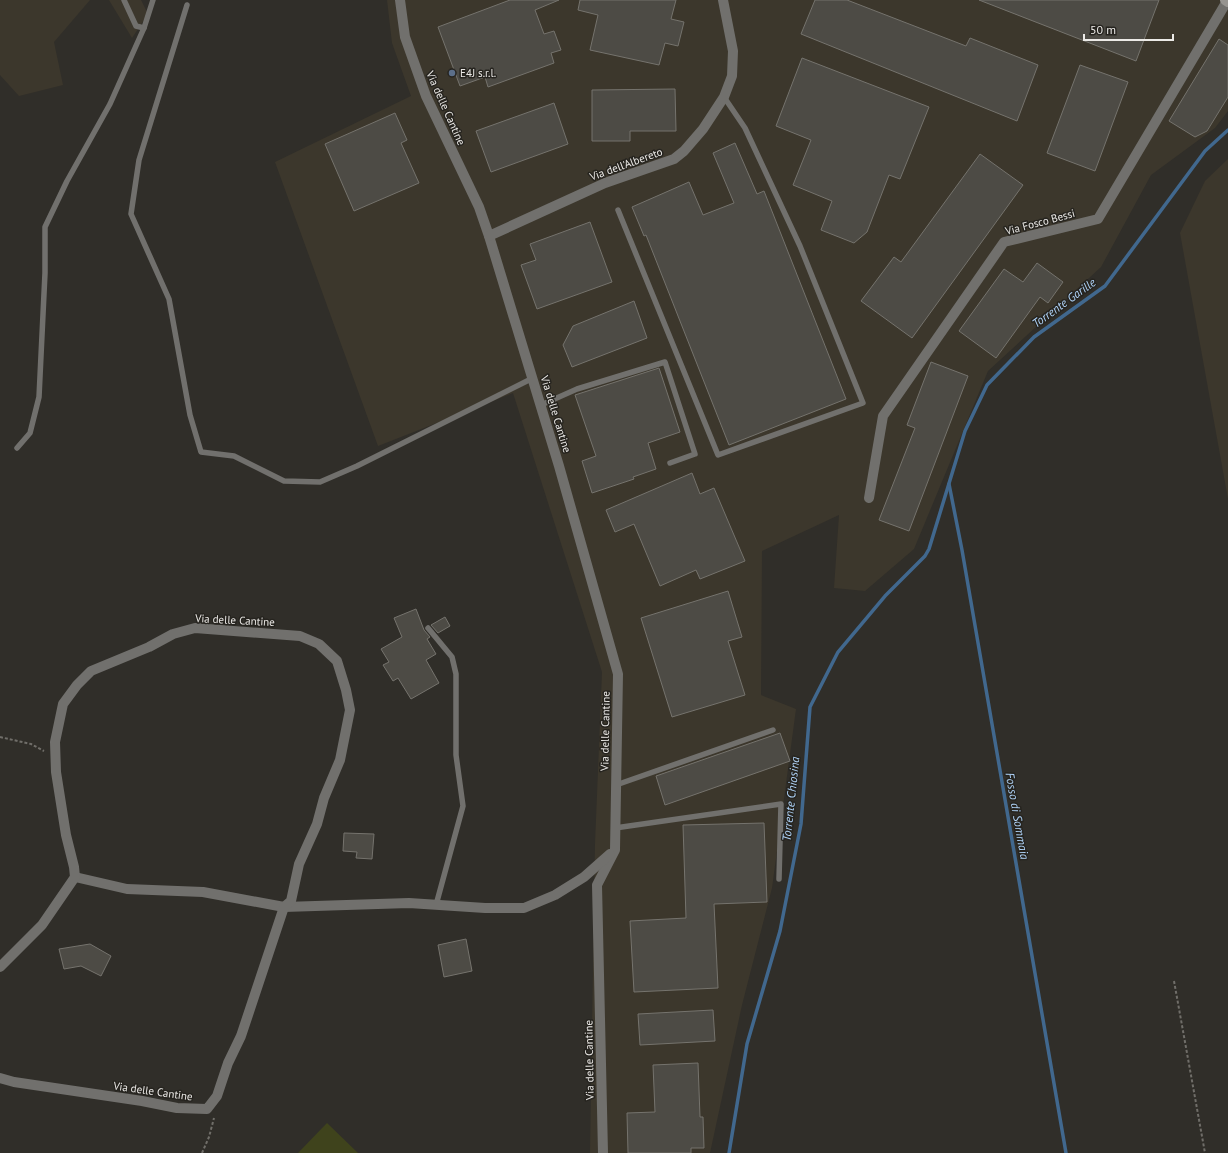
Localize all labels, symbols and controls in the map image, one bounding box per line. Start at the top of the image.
scale bar [1084,16,1173,42]
text: 50 m [1090,22,1116,37]
place label: E4J s.r.l. [460,66,496,80]
street label: Via delle Cantine [423,68,469,148]
marker: E4J s.r.l. [447,68,457,78]
street label: Via dell'Albereto [587,144,664,184]
street label: Via Fosco Bessi [1003,206,1076,238]
water label: Torrente Garille [1029,274,1099,331]
street label: Via delle Cantine [537,373,574,455]
street label: Via delle Cantine [194,611,276,629]
street label: Via delle Cantine [597,691,613,772]
water label: Torrente Chiosina [779,756,802,842]
water label: Fosso di Sommaia [1002,771,1033,861]
street label: Via delle Cantine [581,1020,597,1101]
street label: Via delle Cantine [111,1078,194,1104]

